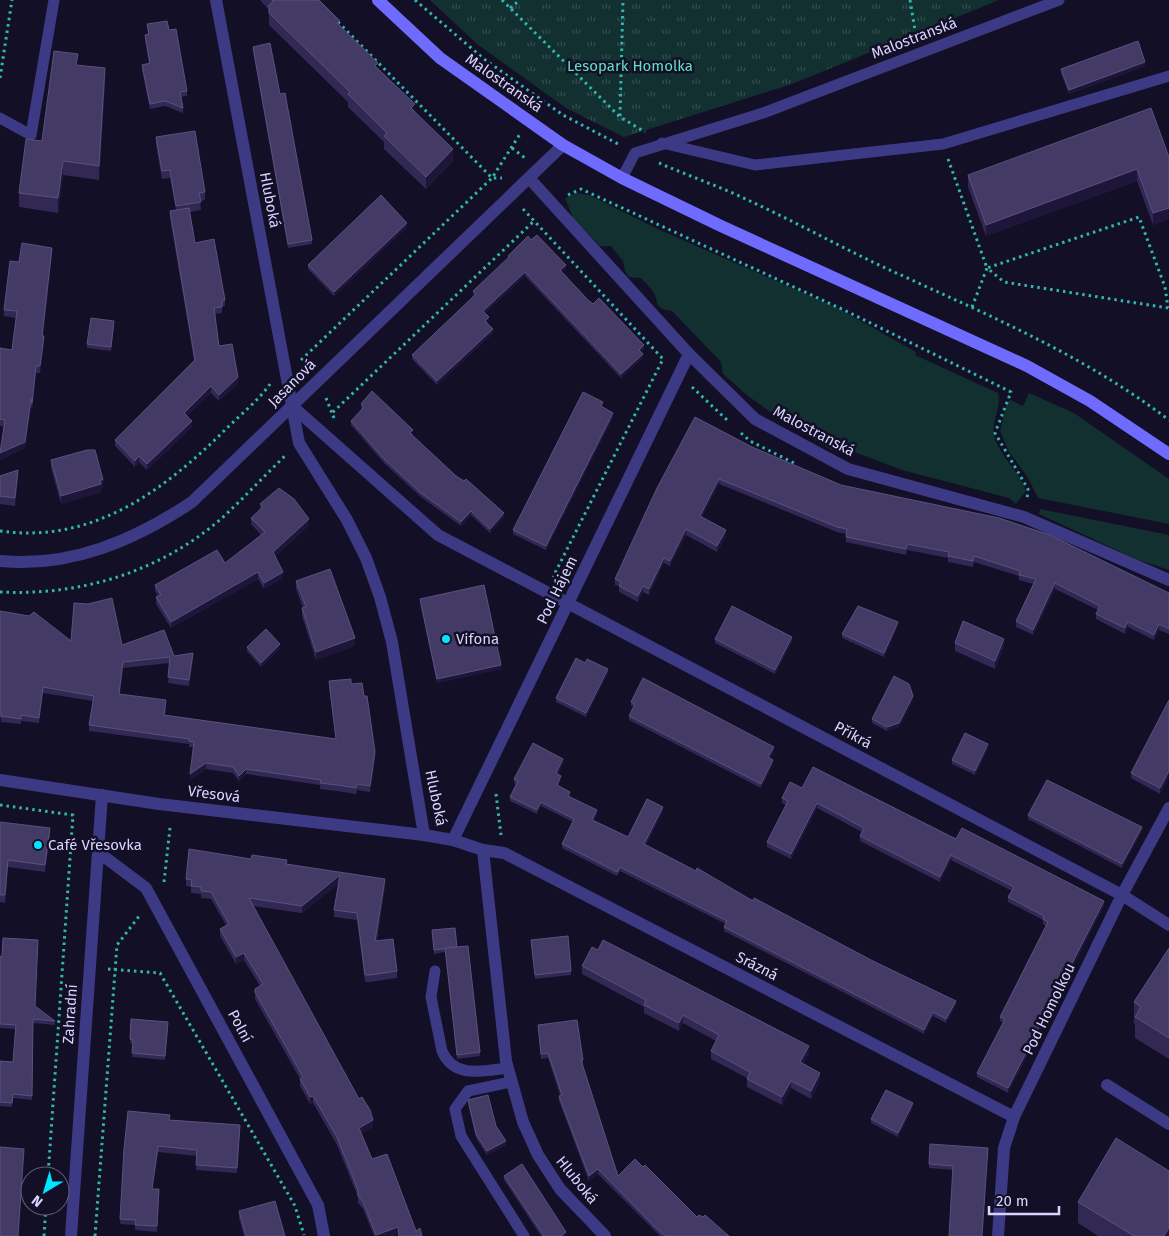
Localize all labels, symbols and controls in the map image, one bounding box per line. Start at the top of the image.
street label: Malostranská [869,13,959,63]
street label: Malostranská [462,50,546,116]
park label: Lesopark Homolka [567,57,693,75]
street label: Hluboká [256,170,284,230]
street label: Jasanová [264,355,320,411]
street label: Malostranská [770,402,858,460]
street label: Pod Hájem [533,553,581,627]
place label: Vifona [456,630,499,648]
marker: Vifona [440,633,452,645]
street label: Příkrá [831,718,875,752]
street label: Hluboká [421,768,451,828]
street label: Vřesová [187,782,241,806]
place label: Café Vřesovka [48,836,142,854]
marker: Café Vřesovka [32,839,44,851]
street label: Srázná [733,948,781,984]
street label: Pod Homolkou [1019,960,1079,1058]
street label: Zahradní [59,983,81,1045]
street label: Polní [224,1007,256,1045]
street label: Hluboká [552,1152,602,1208]
north arrow [20,1166,70,1216]
scale bar [989,1184,1059,1216]
text: N [28,1191,46,1210]
text: 20 m [996,1192,1029,1210]

